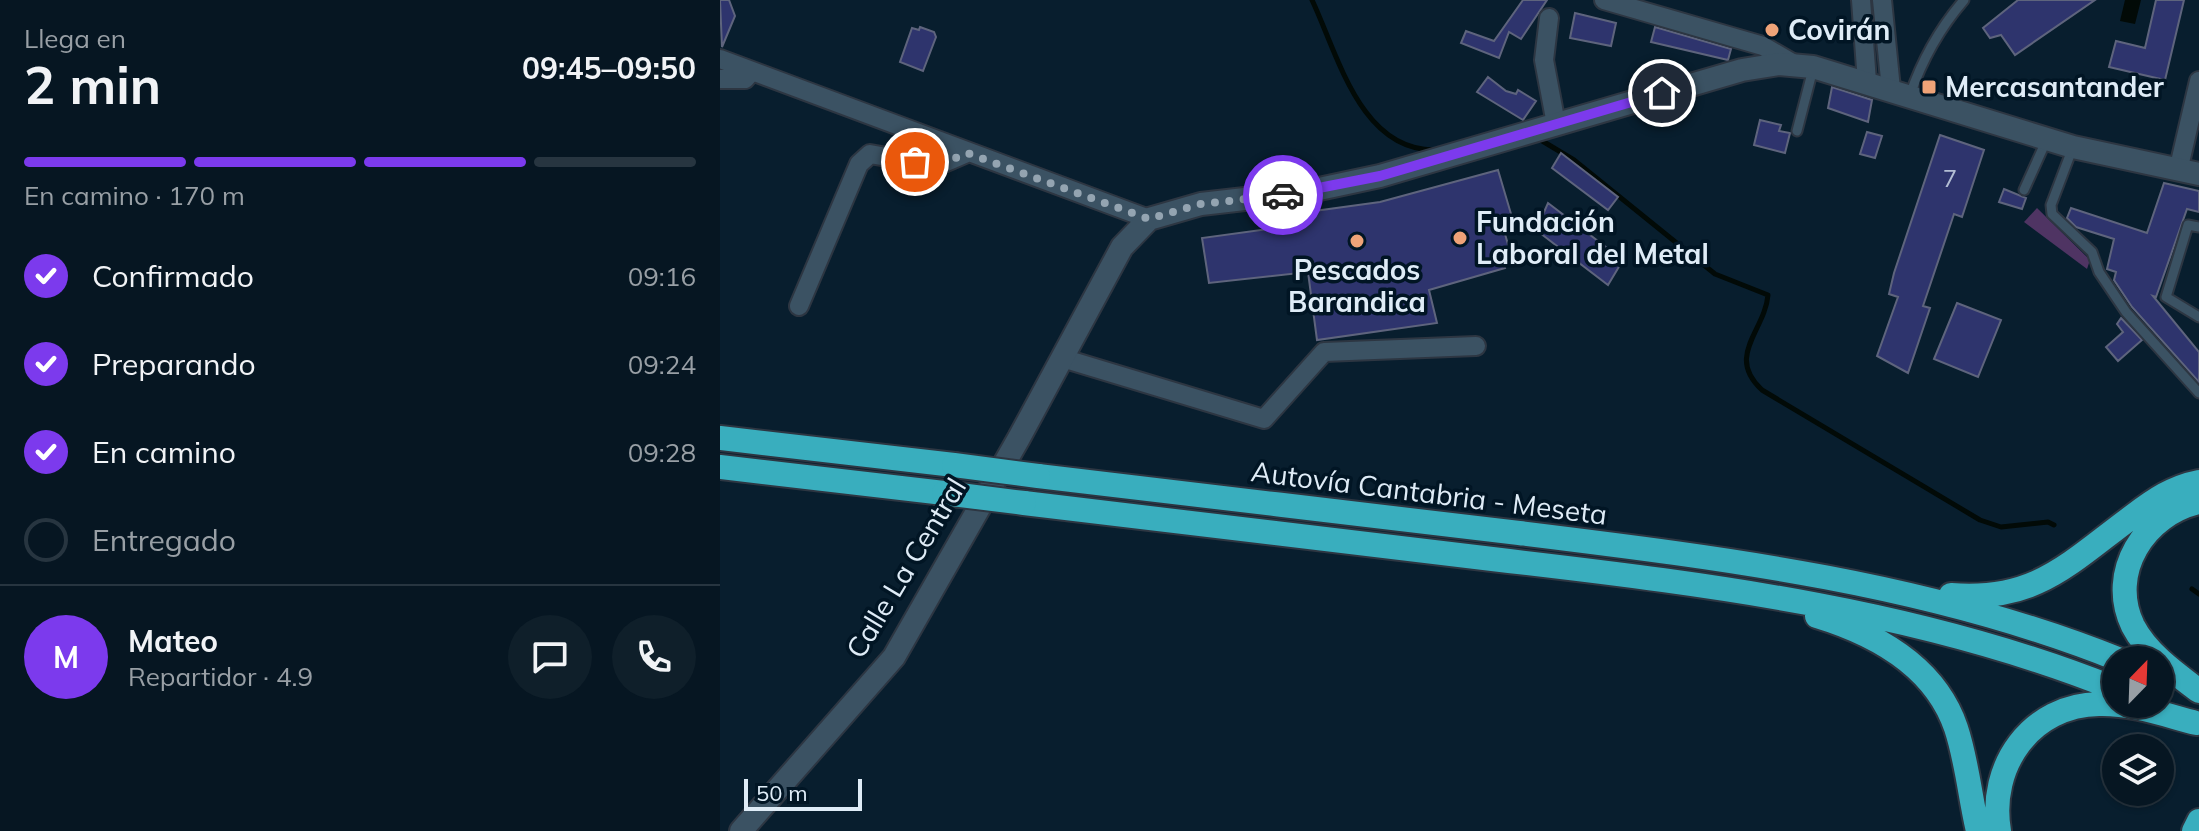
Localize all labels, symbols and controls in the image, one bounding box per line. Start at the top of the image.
place label: Covirán [1788,12,1890,47]
marker: Covirán [1763,21,1781,39]
text: Llega en [24,22,126,55]
text: 09:45–09:50 [522,49,696,87]
text: 2 min [24,52,161,117]
pin [1628,59,1696,127]
place label: Mercasantander [1945,69,2164,104]
icon: home [1640,71,1684,115]
marker: Mercasantander [1920,78,1938,96]
pin [881,128,949,196]
icon: bag [893,140,937,184]
courier [1243,155,1323,235]
house number: 7 [1943,163,1957,193]
icon: car [1261,173,1305,217]
text: En camino · 170 m [24,179,245,212]
place label: Fundación Laboral del Metal [1476,204,1709,271]
marker: Fundación Laboral del Metal [1451,229,1469,247]
marker: Pescados Barandica [1348,232,1366,250]
place label: Pescados Barandica [1288,252,1426,319]
icon: check [24,254,68,298]
text: Confirmado [92,257,254,295]
text: 09:16 [628,260,696,293]
icon: check [24,342,68,386]
text: Preparando [92,345,256,383]
text: 09:24 [628,348,696,381]
icon: check [24,430,68,474]
text: En camino [92,433,236,471]
text: 09:28 [628,436,696,469]
street label: Autovía Cantabria - Meseta [1249,453,1609,532]
street label: Calle La Central [838,471,973,664]
text: Entregado [92,521,236,559]
button: chat [508,615,592,699]
button: phone [612,615,696,699]
text: Mateo [128,622,218,660]
text: M [53,638,79,676]
north arrow [2102,646,2174,718]
map controls [2102,646,2174,806]
text: Repartidor · 4.9 [128,660,313,693]
button: layers [2102,734,2174,806]
scale bar [744,775,862,811]
text: 50 m [756,779,807,807]

